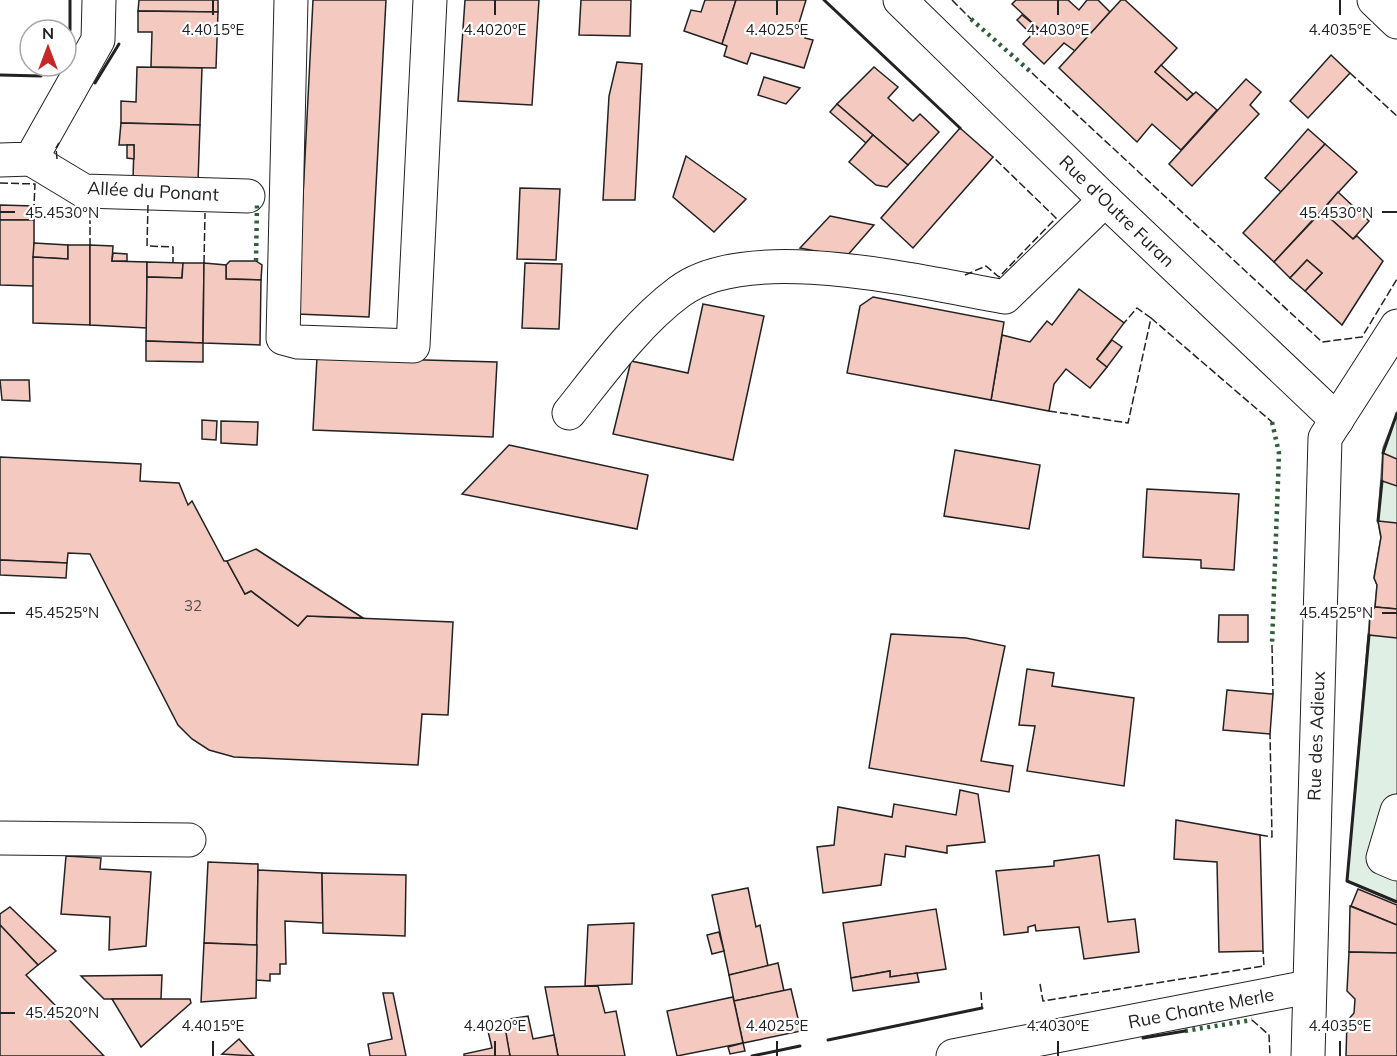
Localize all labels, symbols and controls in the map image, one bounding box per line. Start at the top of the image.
north arrow [18,18,78,78]
text: 4.4015°E [182,20,245,39]
text: 4.4020°E [464,20,527,39]
text: 4.4025°E [746,20,809,39]
text: 4.4030°E [1027,20,1090,39]
text: 4.4035°E [1309,20,1372,39]
text: N [42,23,54,43]
street label: Rue d'Outre Furan [1054,150,1180,272]
street label: Allée du Ponant [87,176,219,206]
text: 45.4530°N [25,203,99,222]
text: 45.4530°N [1299,203,1373,222]
house number: 32 [184,596,202,615]
text: 45.4525°N [25,603,99,622]
text: 45.4525°N [1299,603,1373,622]
street label: Rue des Adieux [1302,670,1330,801]
street label: Rue Chante Merle [1126,983,1276,1033]
text: 45.4520°N [25,1003,99,1022]
text: 4.4015°E [182,1016,245,1035]
text: 4.4020°E [464,1016,527,1035]
text: 4.4025°E [746,1016,809,1035]
text: 4.4030°E [1027,1016,1090,1035]
text: 4.4035°E [1309,1016,1372,1035]

